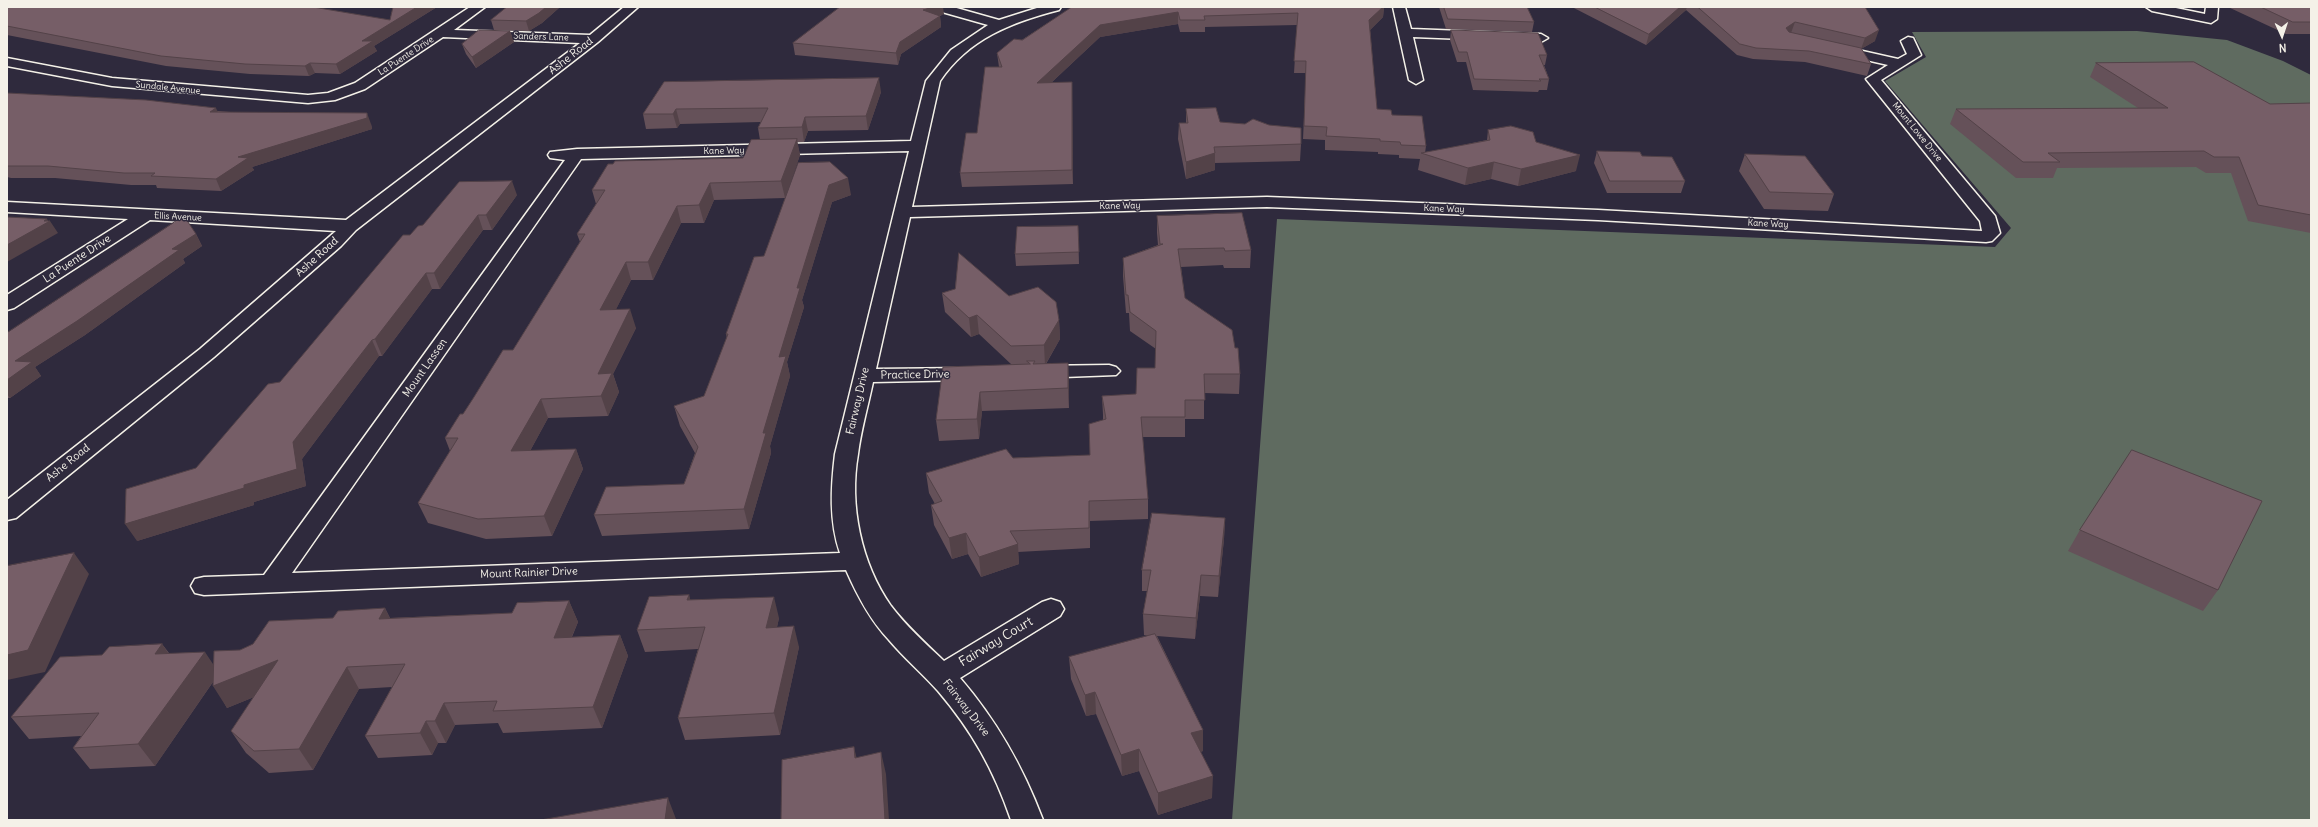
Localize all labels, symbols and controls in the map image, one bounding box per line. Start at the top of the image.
north arrow [2262,16,2302,56]
street label: Sanders Lane [513,31,569,43]
street label: La Puente Drive [376,34,436,78]
street label: Ashe Road [546,35,596,77]
text: N [2278,41,2287,55]
street label: Sundale Avenue [135,79,201,97]
street label: Mount Lowe Drive [1890,100,1944,164]
street label: Kane Way [703,145,745,157]
street label: Kane Way [1099,200,1141,212]
street label: Kane Way [1423,203,1465,215]
street label: Ellis Avenue [154,210,202,224]
street label: Kane Way [1747,218,1789,230]
street label: La Puente Drive [41,232,113,286]
street label: Ashe Road [293,234,341,280]
street label: Mount Lassen [400,336,450,400]
street label: Fairway Drive [844,366,872,436]
street label: Practice Drive [880,368,950,382]
street label: Ashe Road [43,441,93,485]
street label: Mount Rainier Drive [480,565,578,581]
street label: Fairway Court [956,614,1036,670]
street label: Fairway Drive [940,677,992,739]

